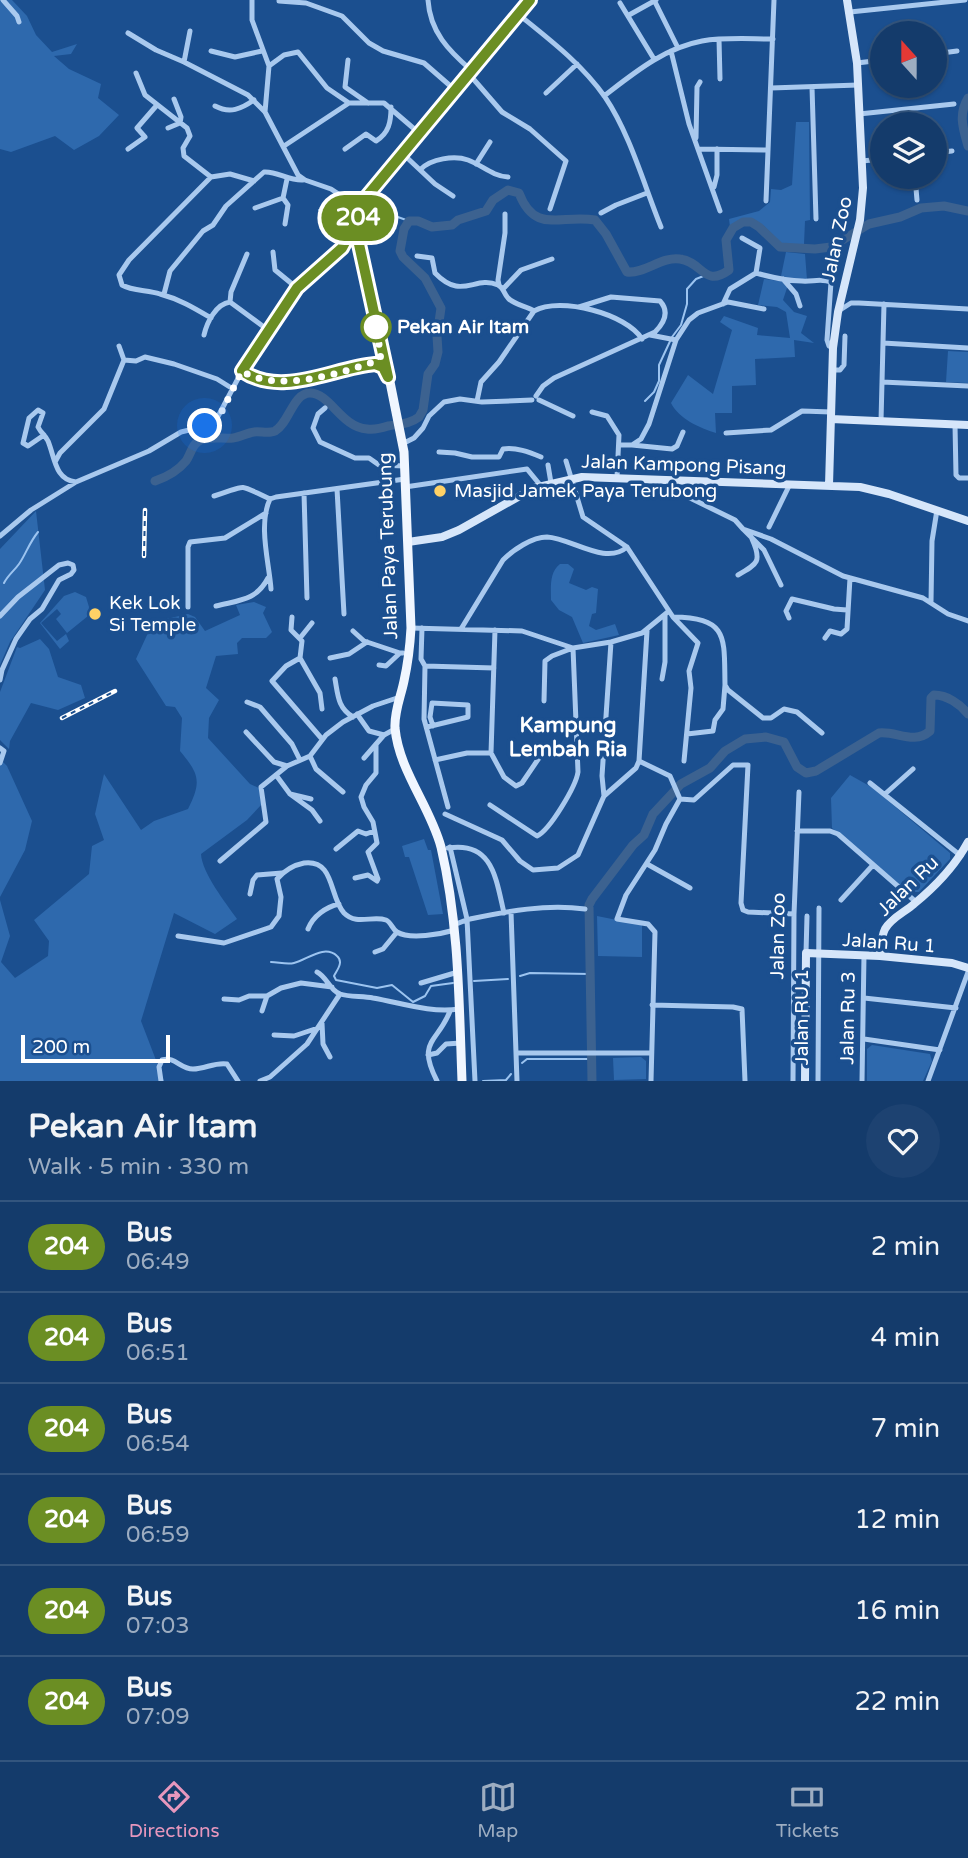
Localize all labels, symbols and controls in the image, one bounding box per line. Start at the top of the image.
north arrow [870,21,947,98]
map controls [870,21,947,189]
button: layers [870,112,947,189]
street label: Jalan Zoo [817,194,857,284]
line badge: 204 [318,195,398,241]
text: 204 [335,203,381,232]
marker: Pekan Air Itam [361,312,391,342]
place label: Pekan Air Itam [397,316,529,338]
your location [187,408,222,443]
street label: Jalan Kampong Pisang [581,450,787,480]
street label: Jalan Paya Terubung [374,452,402,640]
place label: Masjid Jamek Paya Terubong [454,480,717,502]
marker: Masjid Jamek Paya Terubong [432,483,448,499]
place label: Kek Lok Si Temple [109,592,196,636]
marker: Kek Lok Si Temple [87,606,103,622]
district label: Kampung Lembah Ria [509,713,627,762]
street label: Jalan Ru [873,851,943,921]
street label: Jalan Zoo [766,892,790,980]
street label: Jalan Ru 1 [842,929,936,957]
street label: Jalan RU 1 [791,969,813,1065]
street label: Jalan Ru 3 [836,971,860,1065]
scale bar [21,1032,170,1064]
text: 200 m [32,1036,90,1058]
button: heart [866,1104,940,1178]
text: Pekan Air Itam [28,1107,258,1146]
text: Walk · 5 min · 330 m [28,1153,249,1181]
text: Bus [126,1217,172,1248]
text: 2 min [871,1231,940,1262]
text: 204 [44,1232,89,1261]
text: 06:49 [126,1248,190,1276]
text: Bus [126,1308,172,1339]
text: 4 min [871,1322,940,1353]
text: 204 [44,1323,89,1352]
text: 06:51 [126,1339,190,1367]
text: Bus [126,1399,172,1430]
text: 7 min [871,1413,940,1444]
text: 204 [44,1414,89,1443]
text: 06:54 [126,1430,190,1458]
text: Bus [126,1490,172,1521]
text: 12 min [854,1504,940,1535]
text: 204 [44,1505,89,1534]
text: 06:59 [126,1521,190,1549]
text: Bus [126,1581,172,1612]
text: 16 min [854,1595,940,1626]
text: 204 [44,1596,89,1625]
text: 07:03 [126,1612,190,1640]
text: Bus [126,1672,172,1703]
text: 22 min [854,1686,940,1717]
text: 204 [44,1687,89,1716]
text: 07:09 [126,1703,190,1731]
tab: Directions [129,1778,220,1842]
tab: Map [477,1778,518,1842]
tab: Tickets [776,1778,839,1842]

